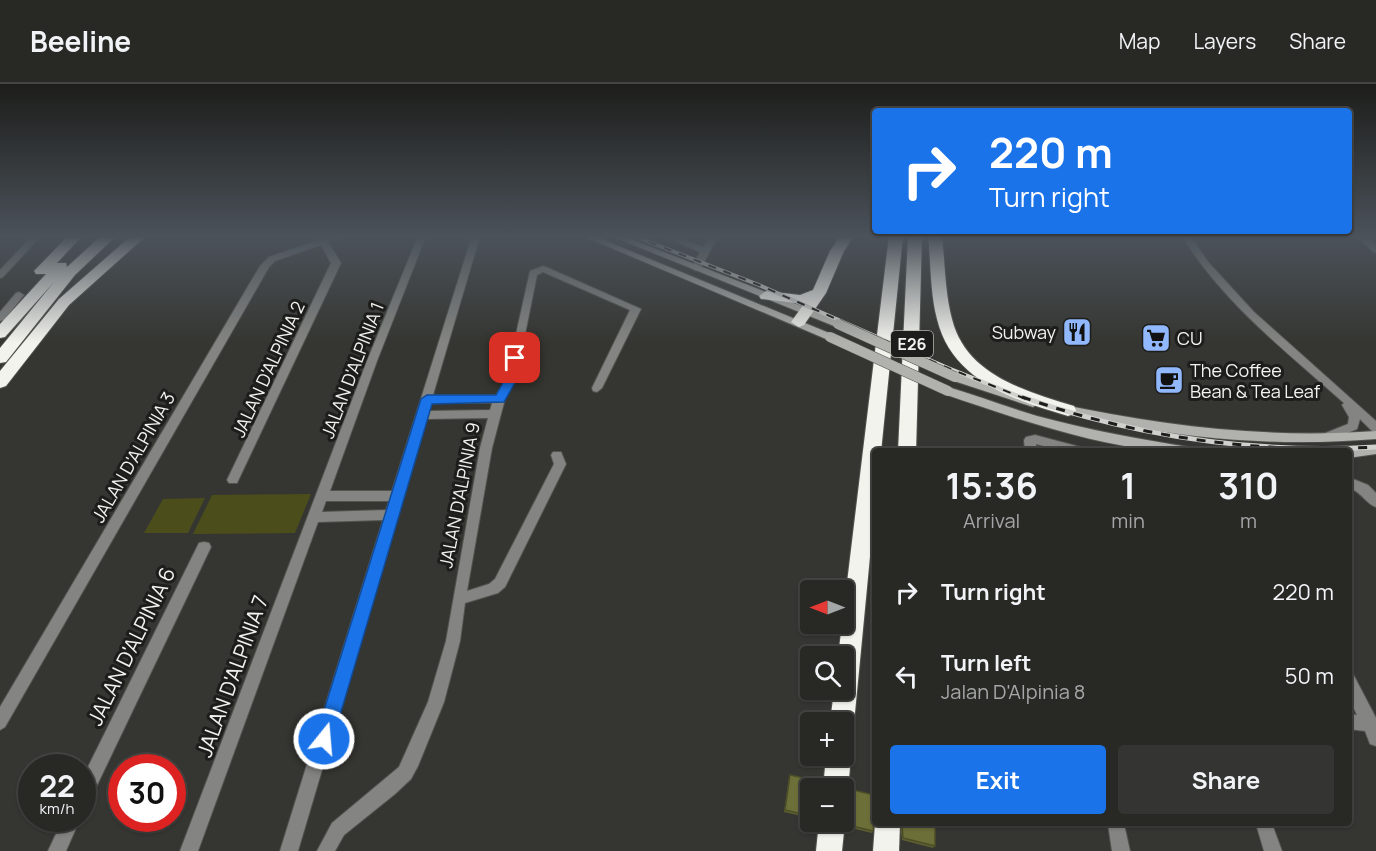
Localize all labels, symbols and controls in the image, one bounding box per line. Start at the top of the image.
text: Beeline [30,22,131,60]
text: Map [1119,27,1160,55]
text: Layers [1193,27,1256,55]
text: Share [1289,27,1346,55]
text: 220 m [989,123,1113,181]
icon: right [890,132,968,210]
text: Turn right [989,178,1110,215]
street label: JALAN D'ALPINIA 2 [226,297,310,441]
street label: JALAN D'ALPINIA 1 [315,299,389,441]
restaurant icon: Subway [1061,316,1093,348]
place label: Subway [992,320,1056,344]
supermarket icon: CU [1140,322,1172,354]
place label: CU [1177,326,1203,350]
road number: E26 [891,331,933,357]
pin [489,332,540,383]
icon: arrive [498,341,531,374]
place label: The Coffee Bean & Tea Leaf [1190,358,1321,403]
cafe icon: The Coffee Bean & Tea Leaf [1153,364,1185,396]
street label: JALAN D'ALPINIA 3 [86,387,180,527]
street label: JALAN D'ALPINIA 9 [433,420,485,570]
text: 15:36 [945,461,1038,510]
text: 1 [1120,461,1136,510]
text: 310 [1218,461,1279,510]
text: Arrival [963,507,1020,534]
text: min [1111,507,1145,534]
text: m [1240,507,1257,534]
street label: JALAN D'ALPINIA 6 [81,562,181,730]
icon: right [890,576,923,609]
text: Turn right [941,577,1046,607]
text: 220 m [1272,577,1334,607]
north arrow [800,580,854,634]
map controls [800,580,854,832]
street label: JALAN D'ALPINIA 7 [190,591,274,761]
button: search [800,646,854,700]
text: Turn left [941,648,1031,678]
icon: left [890,660,923,693]
text: 50 m [1285,661,1334,691]
text: Jalan D'Alpinia 8 [941,678,1085,705]
position arrow [292,707,356,771]
button: + [800,712,854,766]
button: Exit [890,745,1106,814]
button: Share [1118,745,1334,814]
speed limit sign: 30 [108,754,186,832]
text: 22 [39,765,75,806]
button: − [800,778,854,832]
text: km/h [40,798,74,819]

